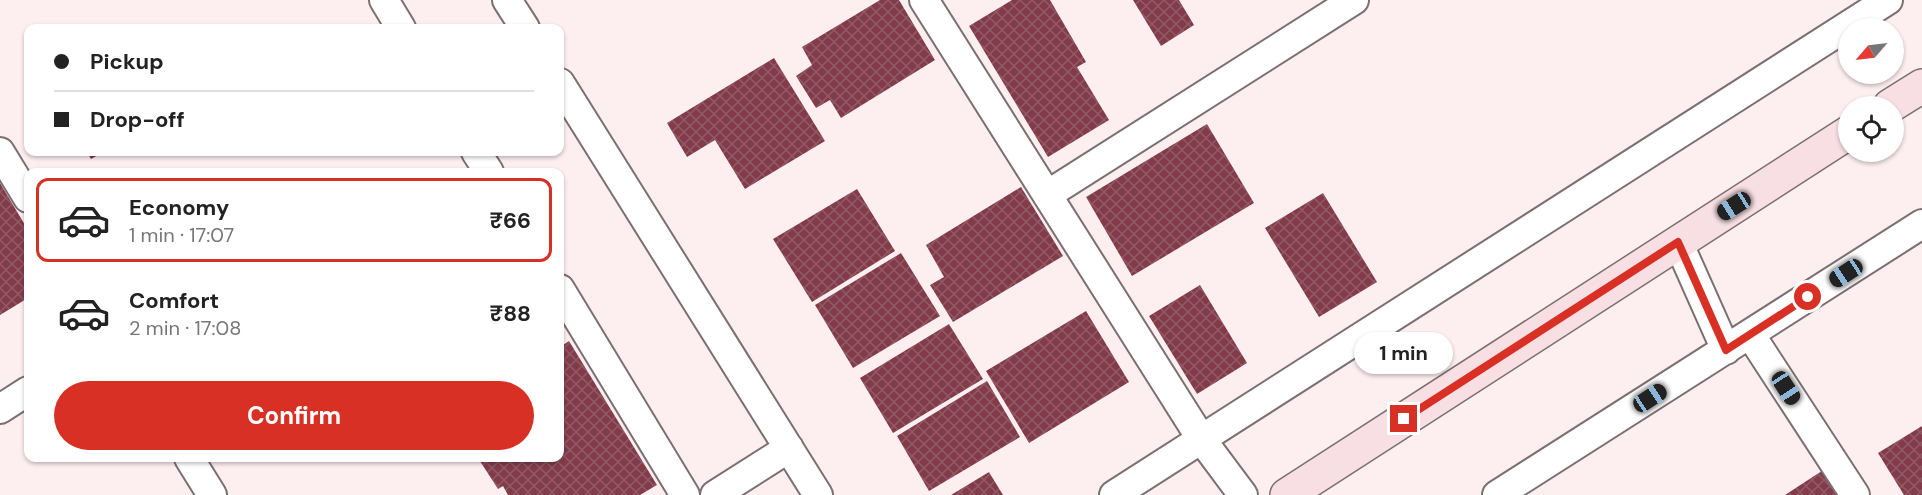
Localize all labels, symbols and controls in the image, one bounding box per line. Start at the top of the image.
north arrow [1838,18,1904,84]
map controls [1838,18,1904,162]
text: Pickup [90,47,164,76]
button: locate [1838,96,1904,162]
text: Drop-off [90,105,185,134]
car [1714,189,1754,223]
icon: car [57,193,111,247]
text: Economy [129,193,229,222]
text: ₹66 [490,206,531,235]
text: 1 min · 17:07 [129,222,234,248]
car [1826,256,1866,290]
route start [1794,283,1821,310]
icon: car [57,286,111,340]
text: Comfort [129,286,219,315]
text: ₹88 [490,299,531,328]
text: 2 min · 17:08 [129,315,241,341]
callout: 1 min [1354,332,1454,374]
text: 1 min [1379,340,1428,366]
car [1769,368,1803,408]
button: Confirm [54,381,534,450]
car [1630,381,1670,415]
route end [1390,405,1417,432]

